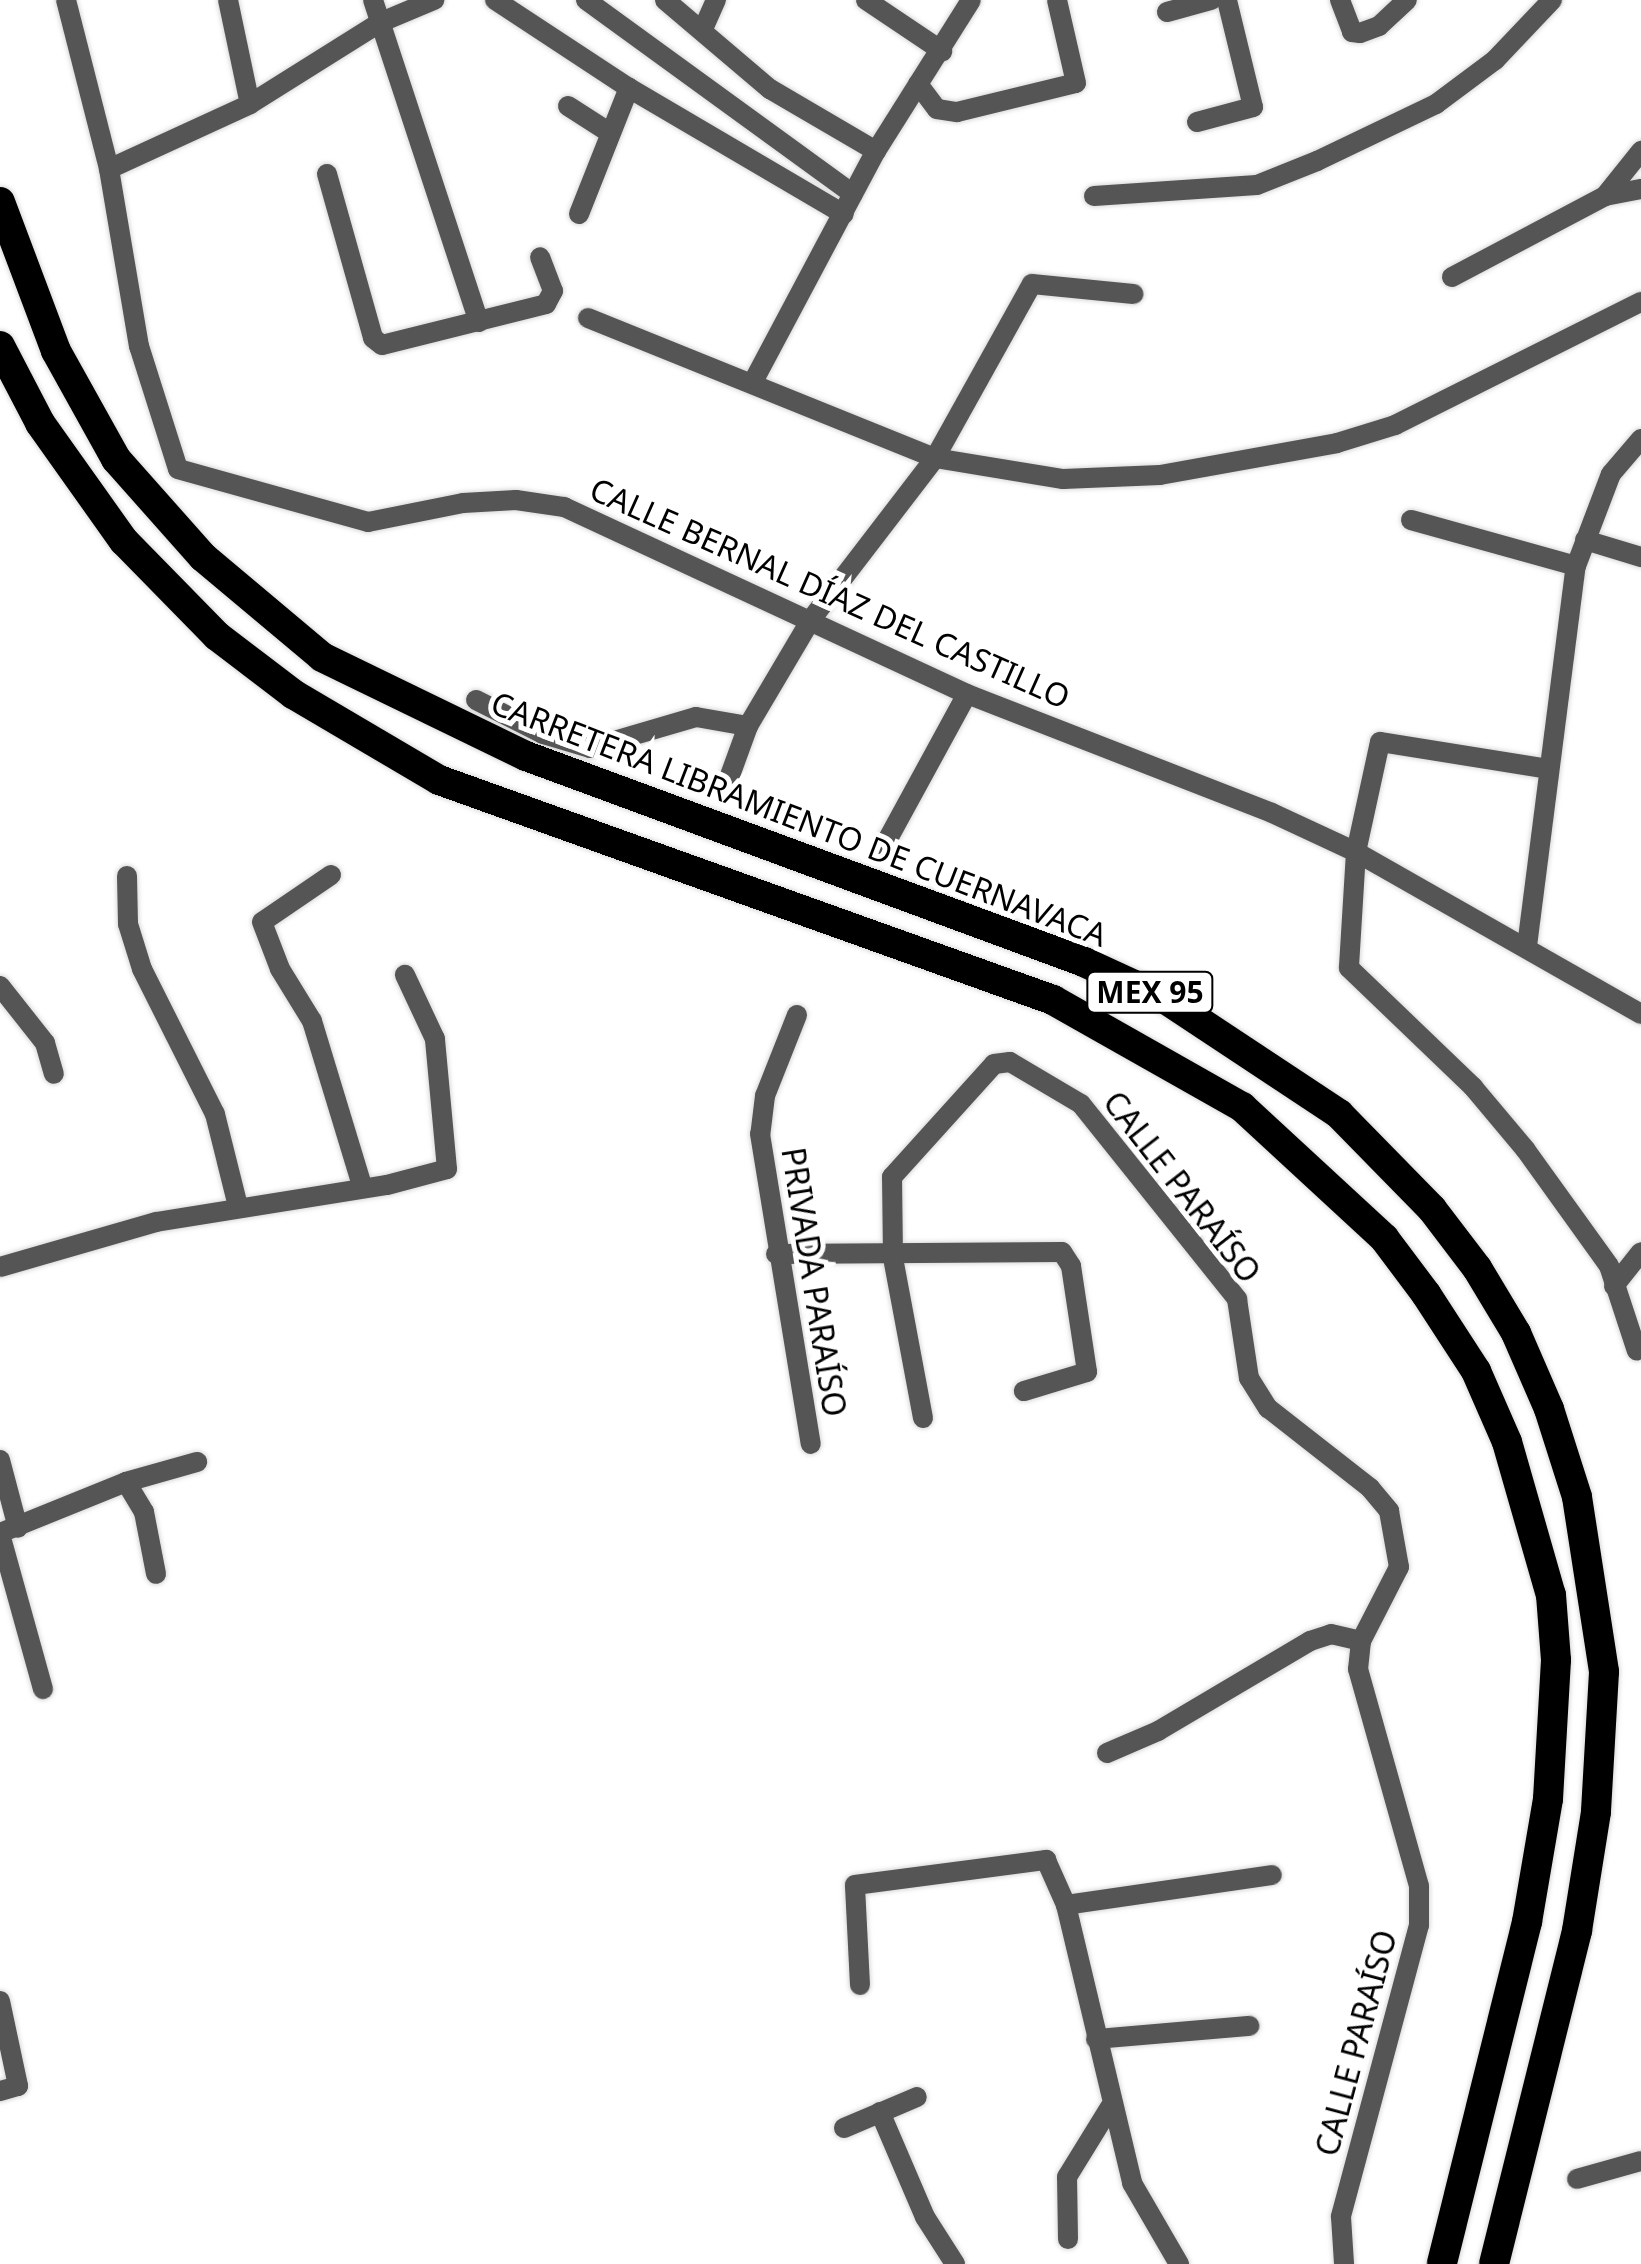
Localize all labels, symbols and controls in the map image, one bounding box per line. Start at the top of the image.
street label: CALLE BERNAL DÍAZ DEL CASTILLO [584,470,1076,716]
street label: CARRETERA LIBRAMIENTO DE CUERNAVACA [486,683,1112,955]
road number: MEX 95 [1085,967,1215,1017]
street label: CALLE PARAÍSO [1095,1084,1269,1290]
street label: PRIVADA PARAÍSO [774,1145,854,1419]
street label: CALLE PARAÍSO [1307,1926,1405,2160]

